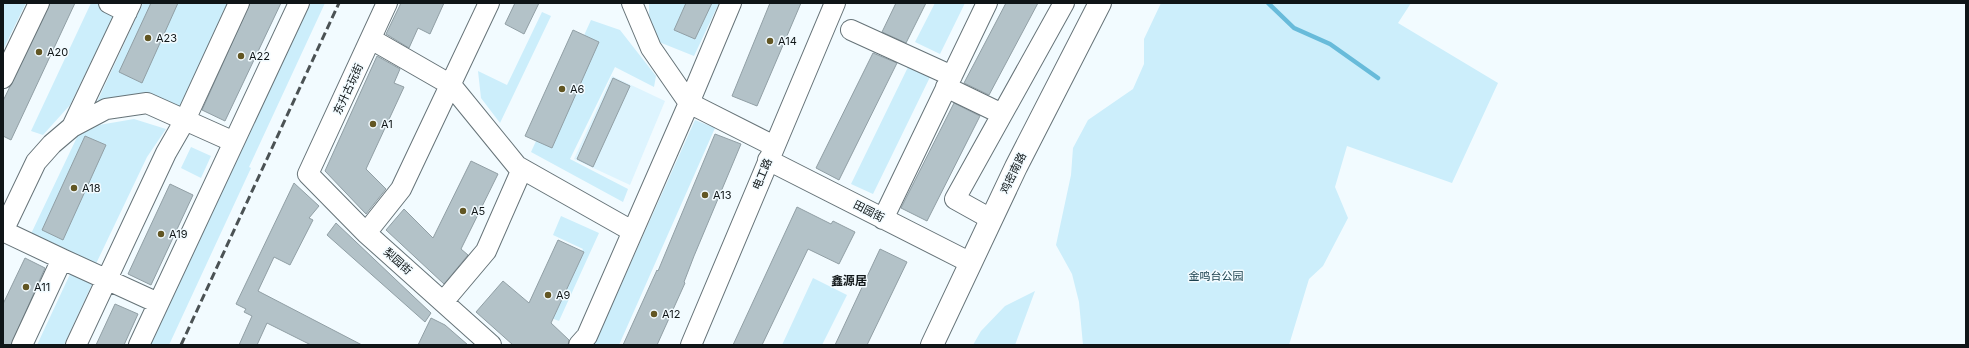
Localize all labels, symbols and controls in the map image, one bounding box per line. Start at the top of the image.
place label: A23 [156,31,177,45]
marker: A23 [143,33,153,43]
place label: A14 [778,34,797,48]
marker: A14 [765,36,775,46]
place label: A20 [47,45,68,59]
marker: A20 [34,47,44,57]
place label: A22 [249,49,270,63]
marker: A22 [236,51,246,61]
street label: 东升古玩街 [330,61,366,117]
place label: A6 [570,82,585,96]
marker: A6 [557,84,567,94]
place label: A1 [381,117,393,131]
marker: A1 [368,119,378,129]
street label: 鸡密南路 [997,150,1029,196]
street label: 电工路 [749,156,775,192]
place label: A18 [82,181,101,195]
marker: A18 [69,183,79,193]
place label: A13 [713,188,732,202]
marker: A13 [700,190,710,200]
street label: 田园街 [851,197,887,225]
place label: A5 [471,204,486,218]
marker: A5 [458,206,468,216]
place label: A19 [169,227,188,241]
marker: A19 [156,229,166,239]
street label: 梨园街 [381,245,415,277]
park label: 金鸣台公园 [1189,269,1244,283]
district label: 鑫源居 [831,273,867,288]
place label: A11 [34,280,50,294]
marker: A11 [21,282,31,292]
place label: A9 [556,288,571,302]
marker: A9 [543,290,553,300]
place label: A12 [662,307,680,321]
marker: A12 [649,309,659,319]

